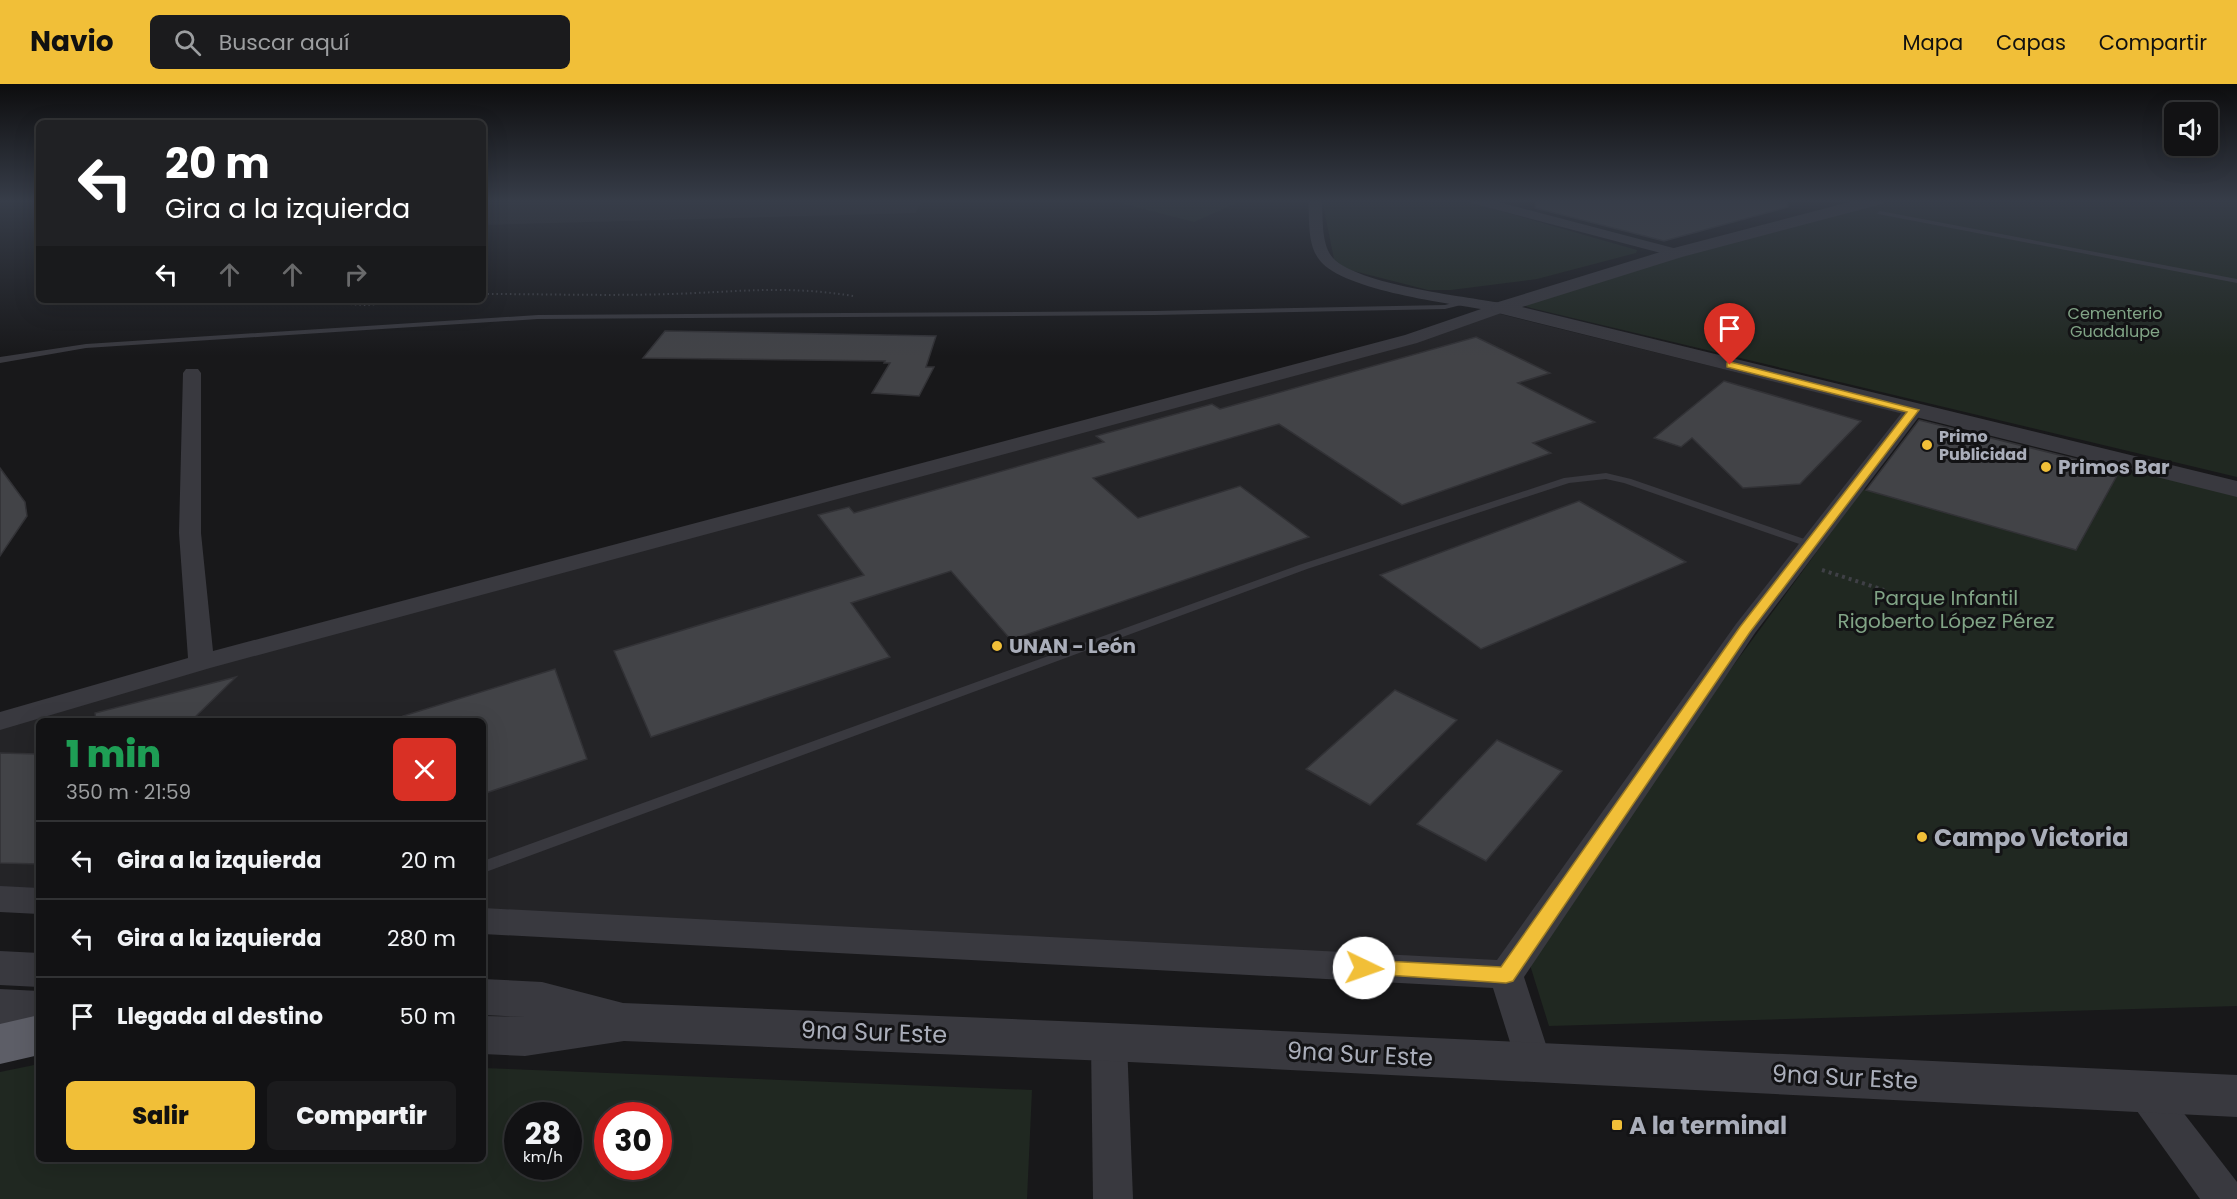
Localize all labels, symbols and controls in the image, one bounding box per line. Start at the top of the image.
search box [150,15,570,69]
text: Navio [30,22,114,61]
icon: search [171,26,204,59]
text: Buscar aquí [219,27,349,58]
text: Mapa [1902,28,1963,57]
text: Capas [1996,28,2066,57]
text: Compartir [2099,28,2207,57]
map controls [2164,102,2218,156]
button: sound [2164,102,2218,156]
text: 20 m [165,134,270,193]
icon: left [66,144,144,222]
text: Gira a la izquierda [165,190,410,227]
icon: left [150,258,183,291]
icon: ahead [213,258,246,291]
icon: ahead [276,258,309,291]
icon: right [339,258,372,291]
park label: Cementerio Guadalupe [2068,302,2162,343]
pin [1704,303,1755,365]
icon: arrive [1713,312,1746,345]
place label: Primo Publicidad [1939,425,2027,466]
marker: Primo Publicidad [1920,438,1934,452]
place label: Primos Bar [2058,453,2170,481]
marker: Primos Bar [2039,460,2053,474]
park label: Parque Infantil Rigoberto López Pérez [1838,584,2054,635]
place label: UNAN - León [1009,632,1136,660]
marker: UNAN - León [990,639,1004,653]
text: 1 min [66,729,161,780]
button: close [393,738,456,801]
text: 350 m · 21:59 [66,778,191,806]
place label: Campo Victoria [1934,821,2128,854]
marker: Campo Victoria [1915,830,1929,844]
icon: left [66,844,99,877]
text: Gira a la izquierda [117,845,321,876]
text: 20 m [401,845,456,876]
icon: left [66,922,99,955]
text: Gira a la izquierda [117,923,321,954]
text: 280 m [387,923,456,954]
position arrow [1332,936,1396,1000]
icon: arrive [66,1000,99,1033]
text: Llegada al destino [117,1001,323,1032]
text: 50 m [400,1001,456,1032]
street label: 9na Sur Este [800,1013,948,1051]
street label: 9na Sur Este [1286,1034,1434,1074]
street label: 9na Sur Este [1771,1057,1919,1097]
button: Salir [66,1081,255,1150]
button: Compartir [267,1081,456,1150]
speed limit sign: 30 [594,1102,672,1180]
place label: A la terminal [1629,1109,1787,1142]
text: 28 [525,1112,561,1155]
marker: A la terminal [1610,1118,1624,1132]
text: km/h [523,1146,563,1167]

